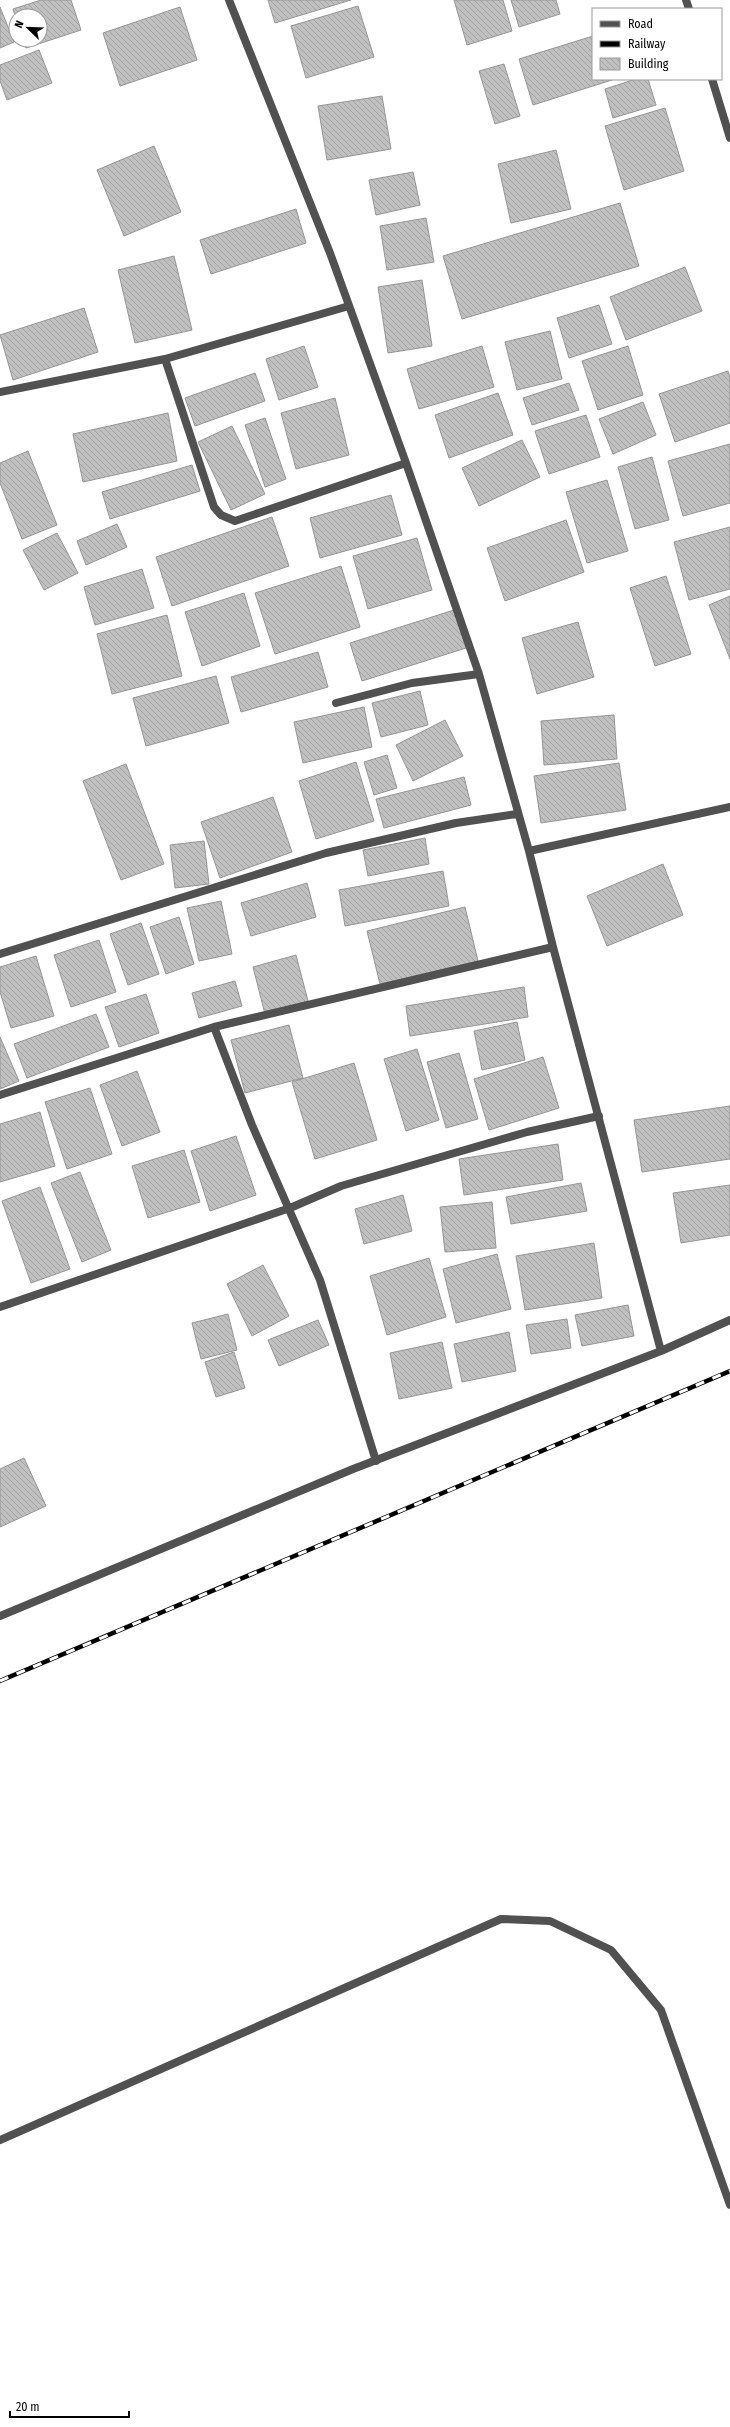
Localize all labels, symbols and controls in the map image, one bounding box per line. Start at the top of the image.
north arrow [8,8,48,48]
legend [592,8,722,80]
text: Road [628,17,653,31]
text: N [12,19,27,30]
text: Railway [628,37,666,51]
text: Building [628,57,669,71]
scale bar [10,2393,129,2419]
text: 20 m [16,2400,40,2414]

